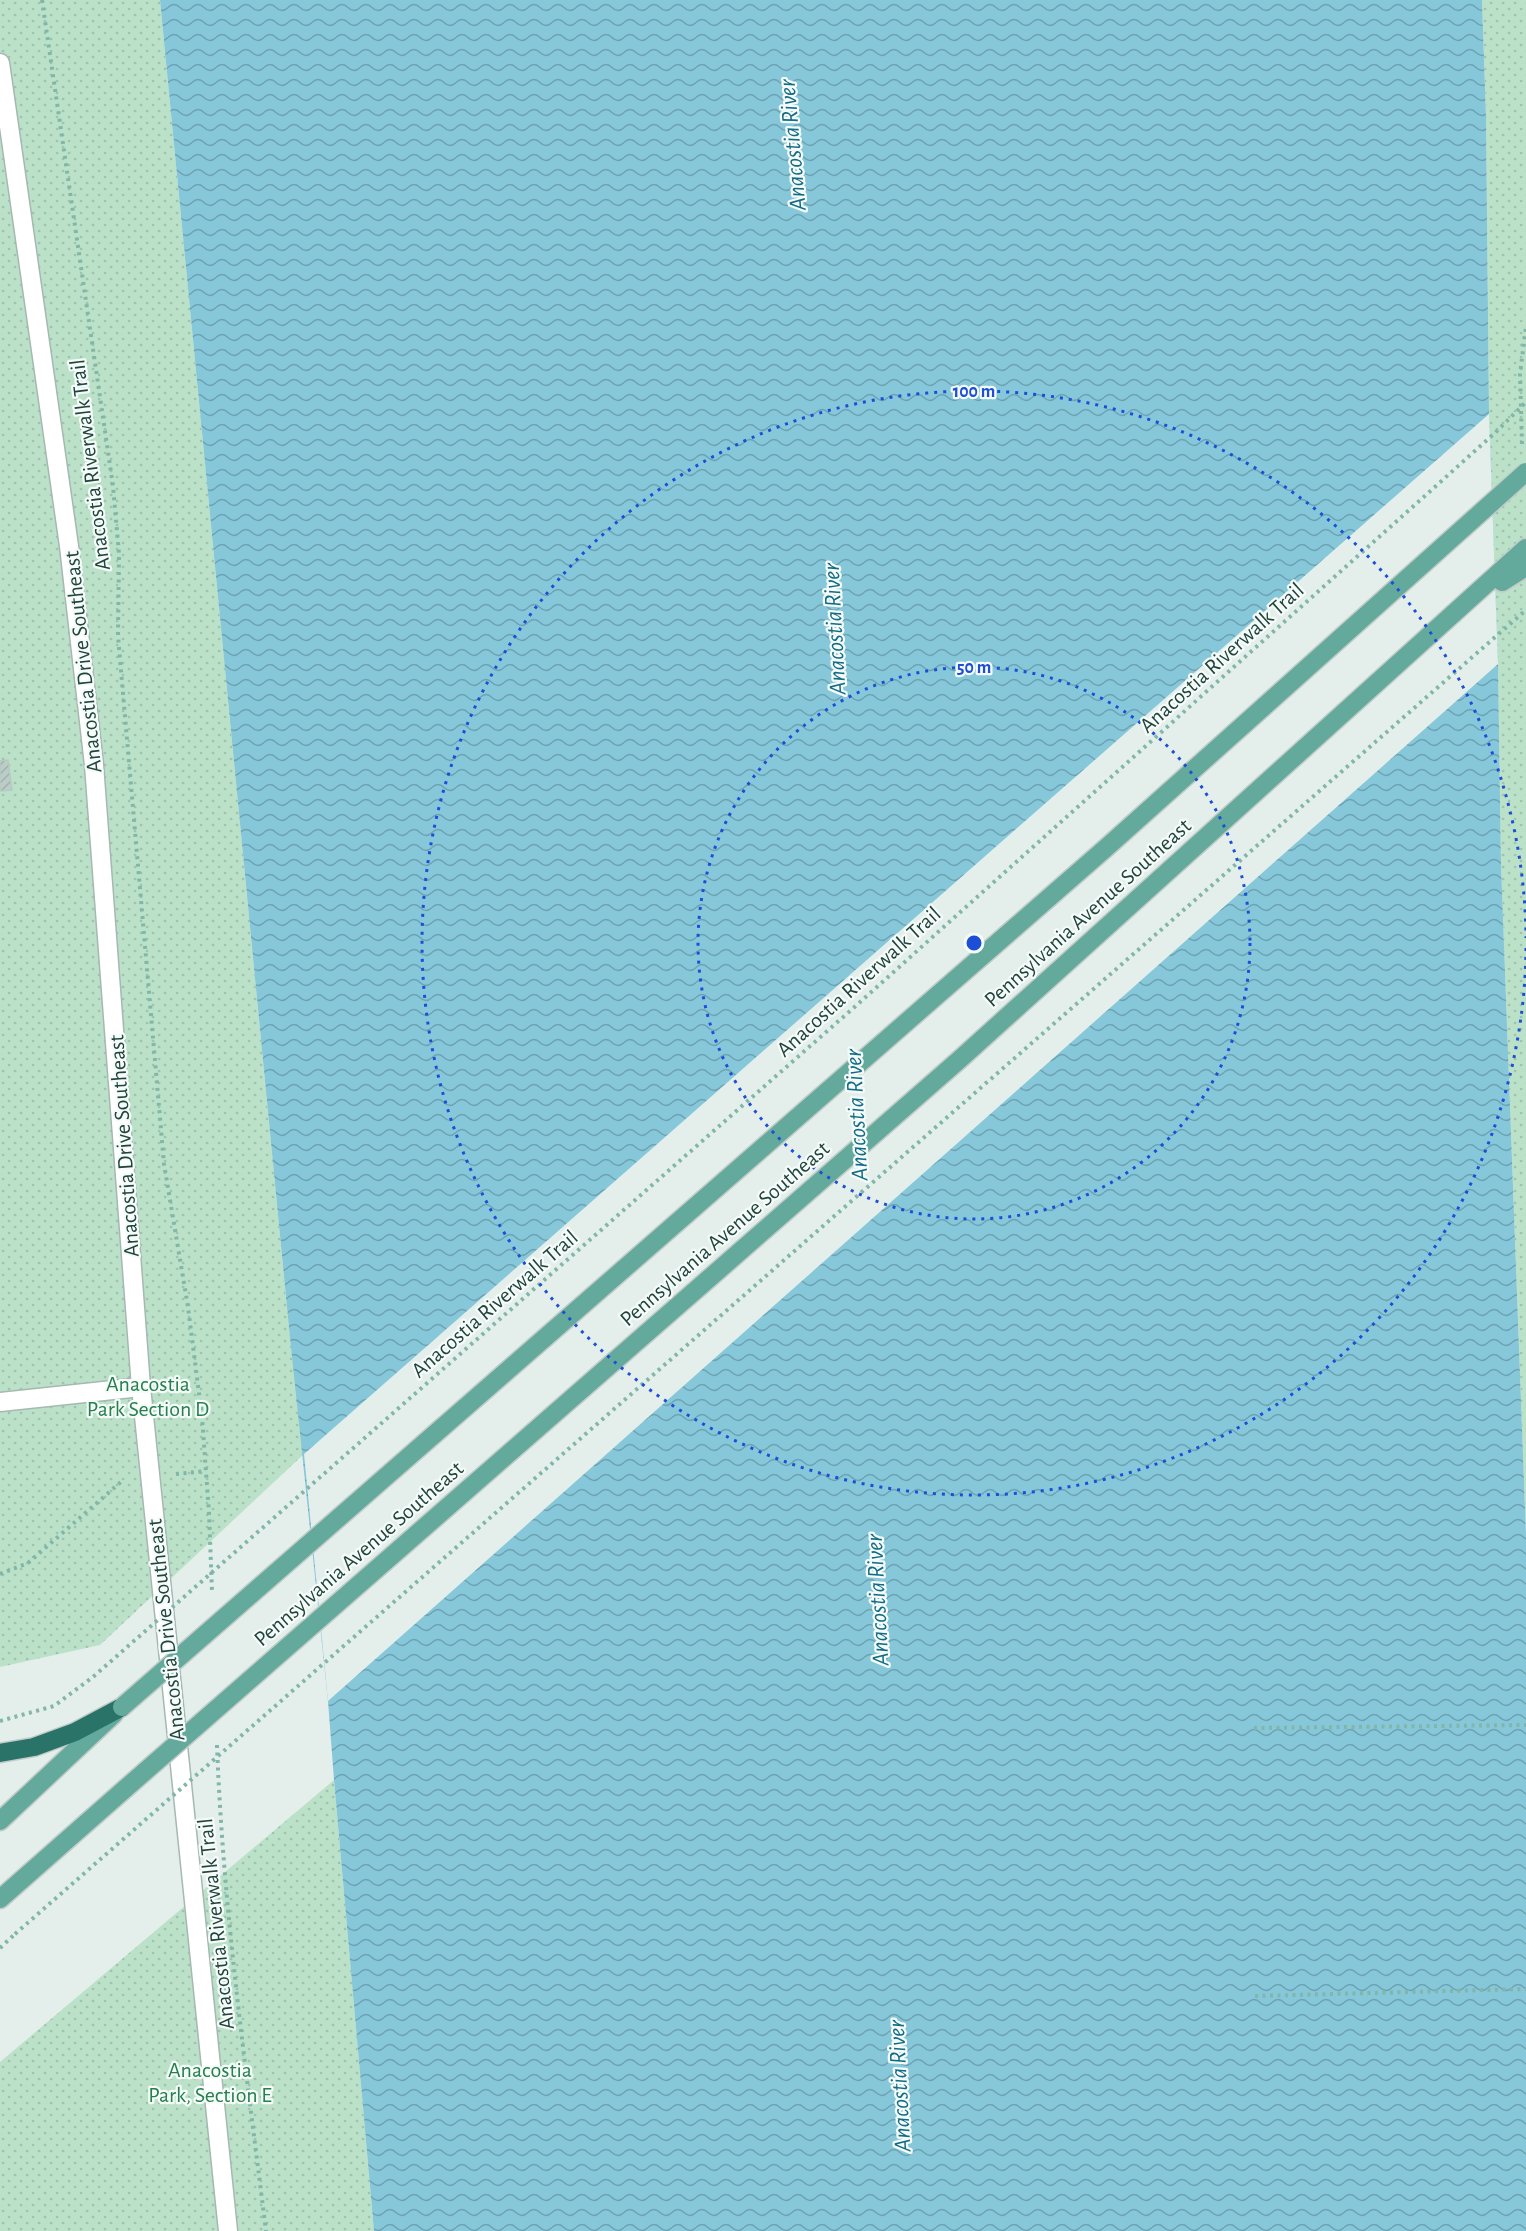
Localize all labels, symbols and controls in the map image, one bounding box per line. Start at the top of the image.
water label: Anacostia River [775,77,811,213]
street label: Anacostia Riverwalk Trail [66,358,114,572]
text: 100 m [953,383,995,401]
street label: Anacostia Drive Southeast [60,550,106,774]
water label: Anacostia River [820,561,850,696]
street label: Anacostia Riverwalk Trail [1135,578,1308,737]
text: 50 m [957,659,991,677]
street label: Pennsylvania Avenue Southeast [980,815,1195,1011]
street label: Anacostia Riverwalk Trail [772,902,945,1061]
centre of rings [964,933,984,953]
street label: Anacostia Drive Southeast [105,1034,143,1258]
water label: Anacostia River [842,1047,872,1182]
street label: Pennsylvania Avenue Southeast [616,1137,833,1330]
street label: Anacostia Riverwalk Trail [407,1226,582,1382]
park label: Anacostia Park Section D [87,1373,209,1420]
street label: Pennsylvania Avenue Southeast [250,1457,467,1650]
street label: Anacostia Drive Southeast [143,1518,189,1742]
water label: Anacostia River [863,1532,893,1667]
street label: Anacostia Riverwalk Trail [194,1817,238,2031]
water label: Anacostia River [885,2018,915,2153]
park label: Anacostia Park, Section E [148,2059,272,2106]

